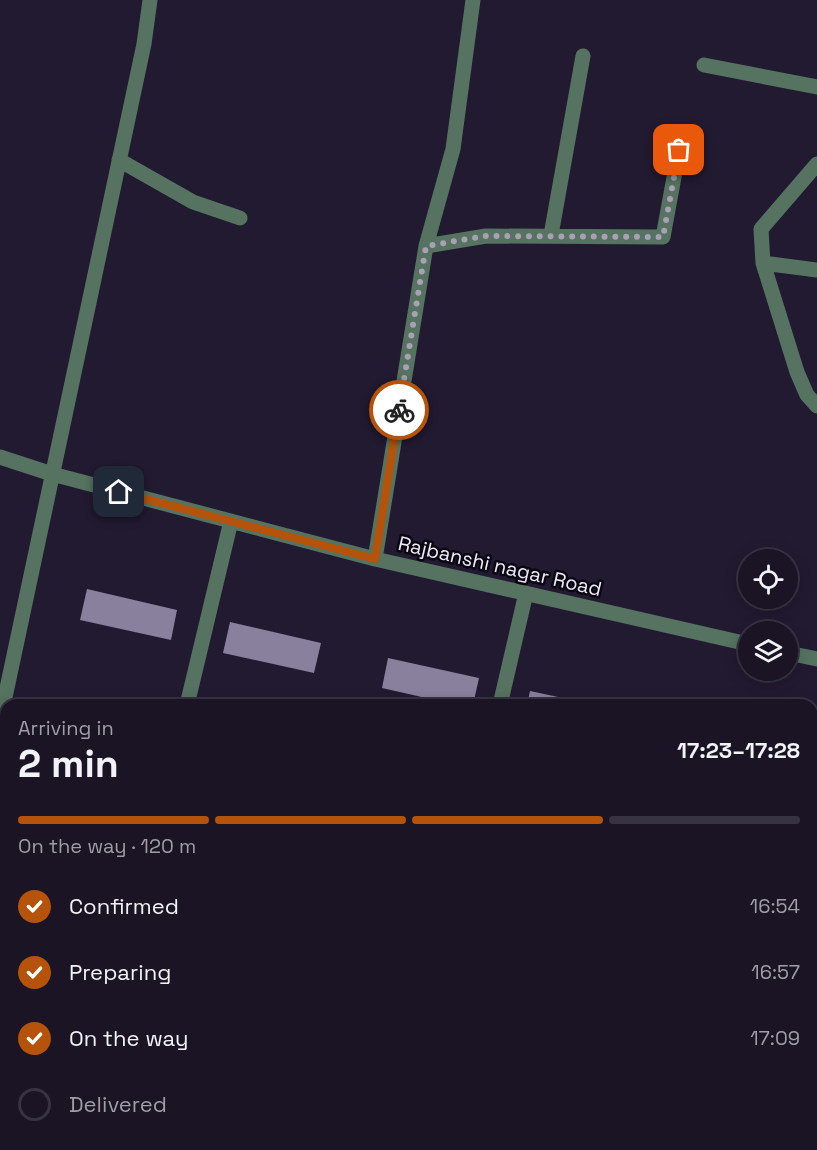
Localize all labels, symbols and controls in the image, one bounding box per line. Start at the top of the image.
pin [653,124,704,175]
icon: bag [662,133,695,166]
courier [369,380,429,440]
icon: bike [383,394,416,427]
pin [93,466,144,517]
icon: home [102,475,135,508]
street label: Rajbanshi nagar Road [396,530,604,602]
map controls [738,549,798,681]
button: locate [738,549,798,609]
button: layers [738,621,798,681]
text: Arriving in [18,715,114,741]
text: 17:23–17:28 [677,736,800,764]
text: 2 min [18,739,119,788]
text: On the way · 120 m [18,833,196,859]
icon: check [18,890,51,923]
text: Confirmed [69,892,179,920]
text: 16:54 [750,893,800,919]
icon: check [18,956,51,989]
text: Preparing [69,958,171,986]
text: 16:57 [751,959,800,985]
icon: check [18,1022,51,1055]
text: On the way [69,1024,188,1052]
text: 17:09 [750,1025,800,1051]
text: Delivered [69,1090,167,1118]

